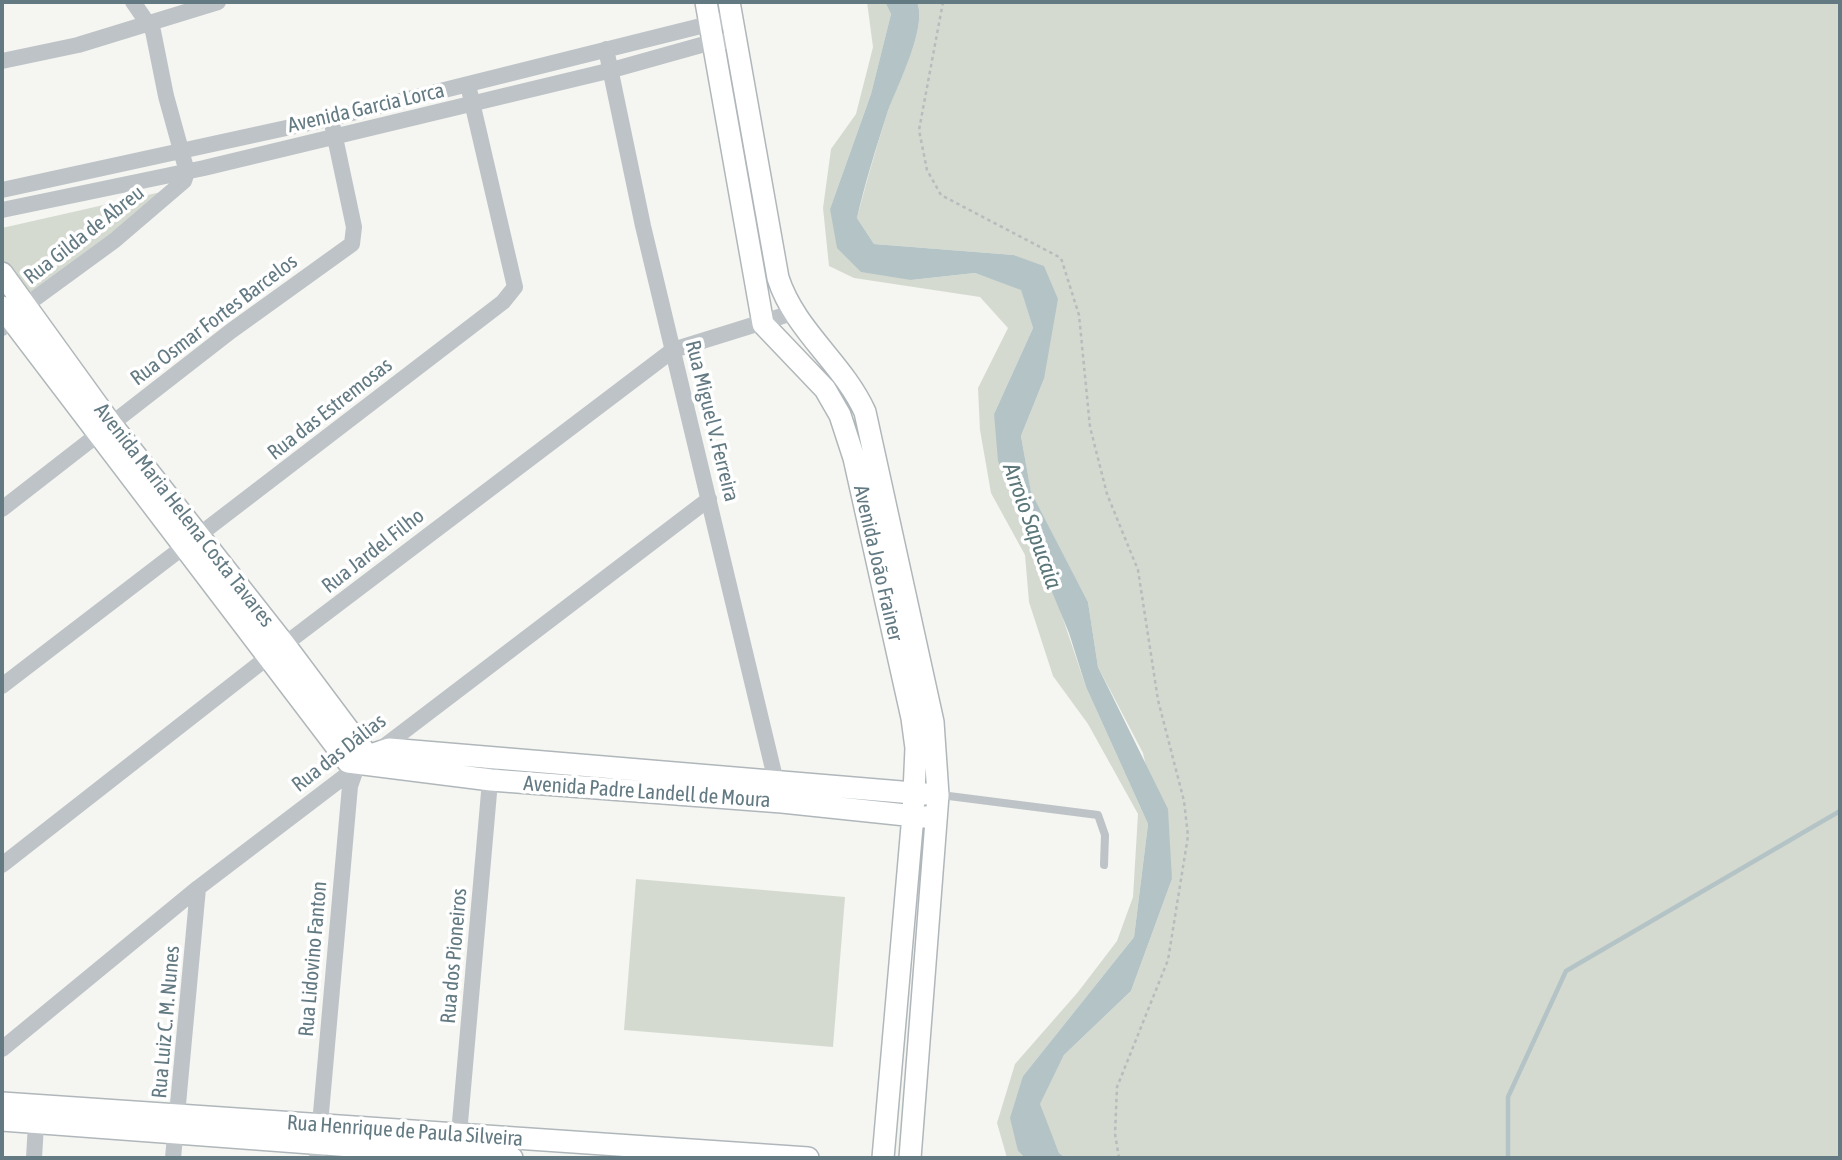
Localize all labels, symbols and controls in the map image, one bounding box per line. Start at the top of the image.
street label: Avenida Garcia Lorca [285,78,447,138]
street label: Rua Gilda de Abreu [19,180,149,290]
street label: Rua Osmar Fortes Barcelos [126,249,302,391]
street label: Rua Miguel V. Ferreira [680,338,744,504]
street label: Rua das Estremosas [263,353,397,465]
street label: Avenida Maria Helena Costa Tavares [89,398,279,632]
water label: Arroio Sapucaia [996,459,1068,593]
street label: Avenida João Frainer [848,483,908,643]
street label: Rua Jardel Filho [317,503,429,599]
street label: Rua das Dálias [287,708,391,798]
street label: Avenida Padre Landell de Moura [523,771,771,813]
street label: Rua Lidovino Fanton [294,880,332,1038]
street label: Rua dos Pioneiros [436,887,472,1025]
street label: Rua Luiz C. M. Nunes [147,945,185,1099]
street label: Rua Henrique de Paula Silveira [286,1110,524,1152]

